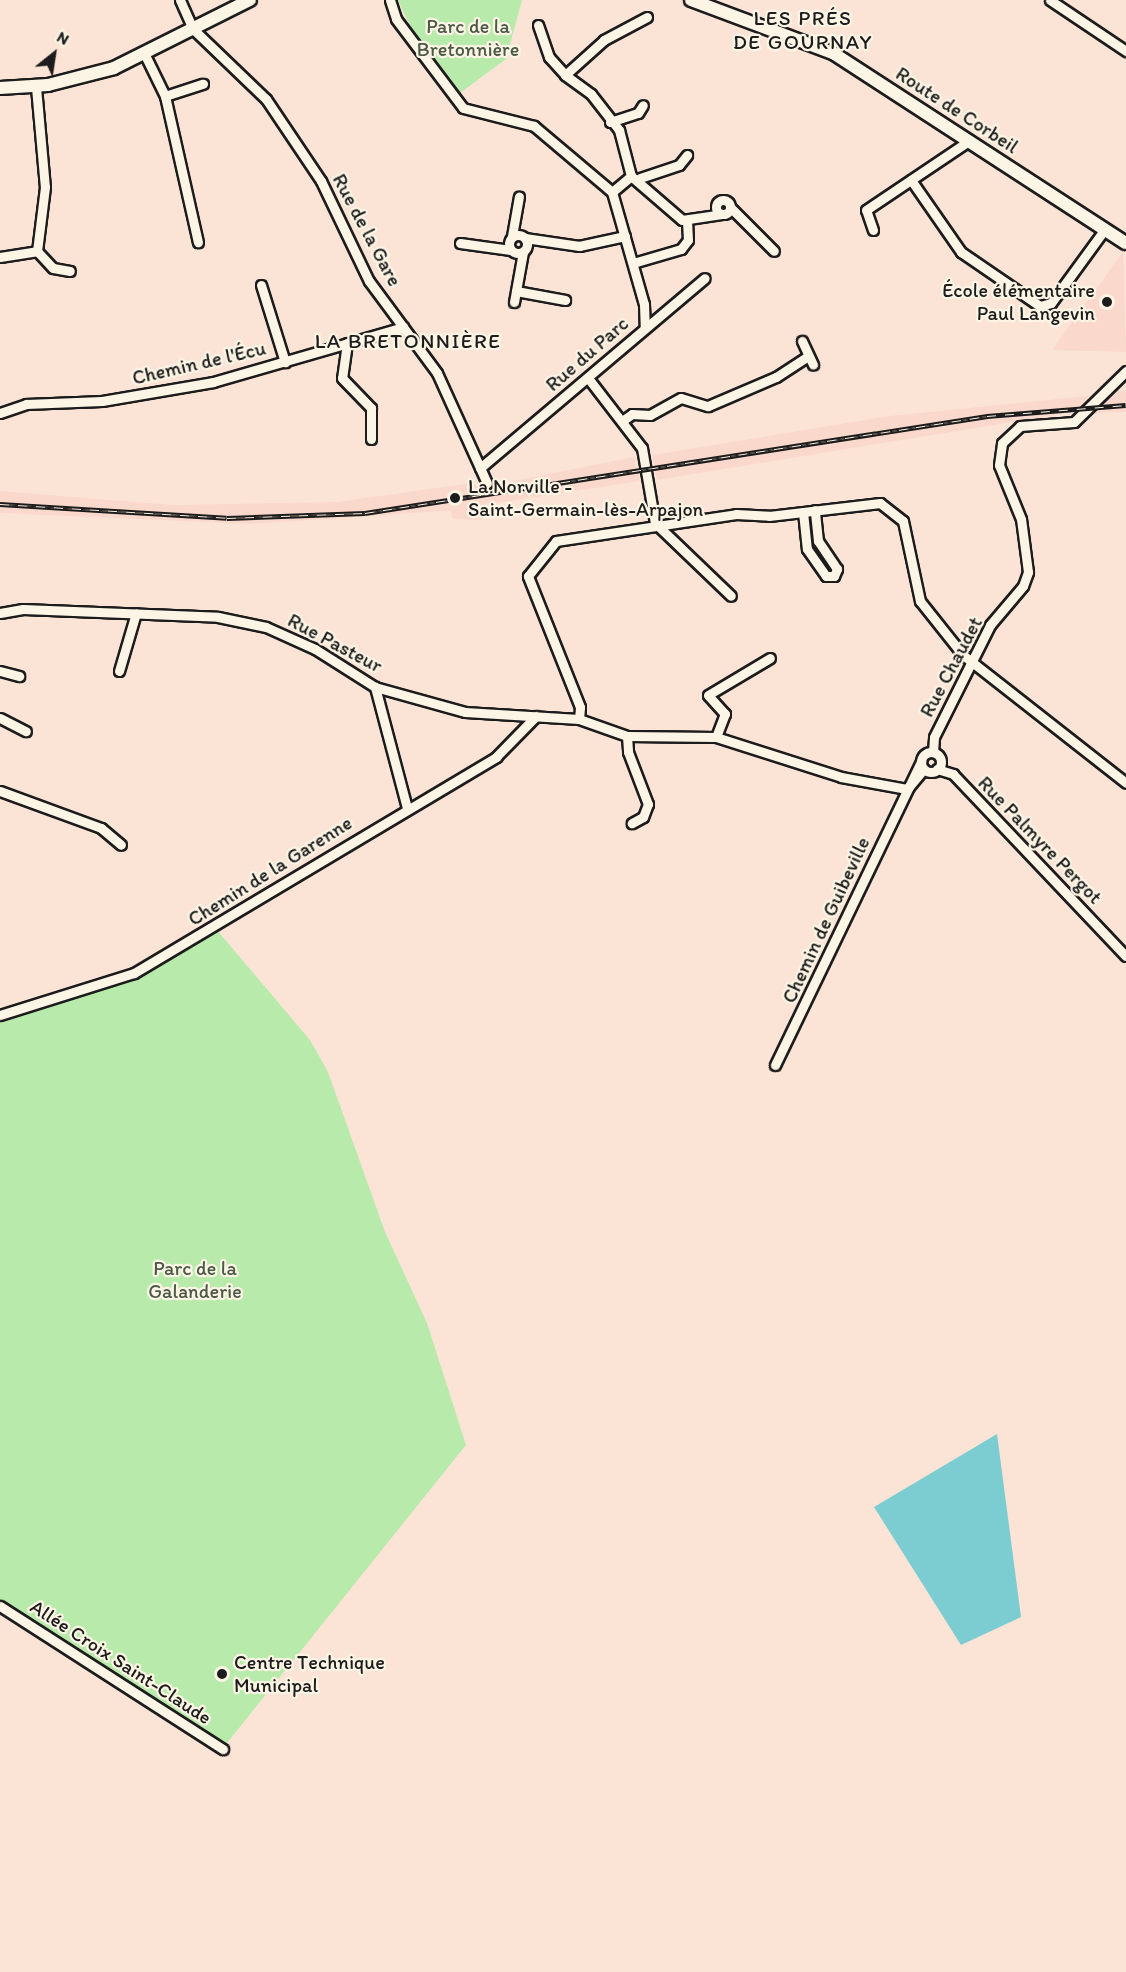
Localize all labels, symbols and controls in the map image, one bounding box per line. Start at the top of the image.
district label: LES PRÉS DE GOURNAY [732,5,874,55]
park label: Parc de la Bretonnière [417,15,519,62]
north arrow [24,24,84,84]
text: N [54,27,73,49]
street label: Route de Corbeil [891,61,1023,159]
street label: Rue de la Gare [327,169,407,291]
place label: École élémentaire Paul Langevin [943,278,1095,325]
marker: École élémentaire Paul Langevin [1100,295,1114,309]
street label: Rue du Parc [541,311,633,397]
district label: LA BRETONNIÈRE [314,328,502,354]
street label: Chemin de l'Écu [130,336,268,390]
place label: La Norville - Saint-Germain-lès-Arpajon [468,474,703,521]
marker: La Norville - Saint-Germain-lès-Arpajon [446,489,464,507]
street label: Rue Pasteur [284,608,386,678]
street label: Rue Chaudet [915,613,987,721]
street label: Rue Palmyre Pergot [973,771,1107,909]
street label: Chemin de la Garenne [183,811,357,931]
street label: Chemin de Guibeville [777,833,875,1007]
park label: Parc de la Galanderie [148,1257,242,1304]
street label: Allée Croix Saint-Claude [26,1594,216,1730]
place label: Centre Technique Municipal [234,1650,383,1697]
marker: Centre Technique Municipal [215,1667,229,1681]

